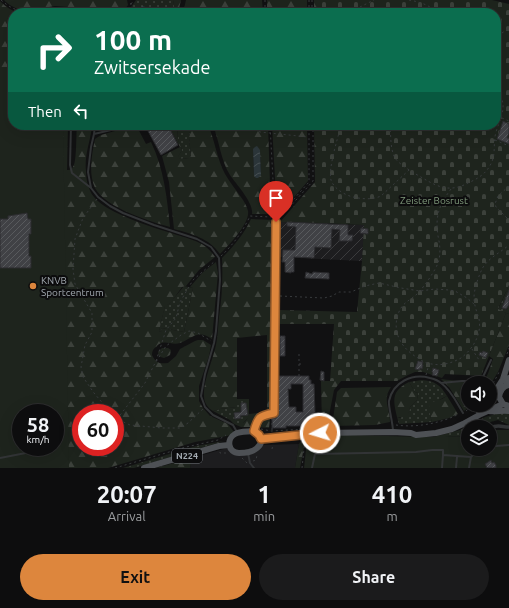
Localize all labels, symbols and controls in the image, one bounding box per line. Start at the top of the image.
icon: right [28,24,80,76]
text: 100 m [94,24,172,55]
text: Zwitsersekade [94,57,211,77]
icon: left [70,100,92,122]
text: Then [28,103,62,120]
pin [259,181,293,222]
icon: arrive [265,187,287,209]
park label: Zeister Bosrust [400,195,468,206]
place label: KNVB Sportcentrum [41,275,104,298]
marker: KNVB Sportcentrum [28,281,38,291]
map controls [461,376,497,456]
button: sound [461,376,497,412]
speed limit sign: 60 [72,404,124,456]
position arrow [299,412,341,454]
text: 58 [27,413,49,436]
button: layers [461,420,497,456]
text: km/h [26,434,50,445]
road number: N224 [172,449,202,463]
text: 20:07 [97,481,157,508]
text: 1 [257,481,271,508]
text: 410 [372,481,412,508]
text: Arrival [108,509,146,523]
text: min [253,509,275,523]
text: m [386,509,398,523]
button: Exit [20,554,251,600]
button: Share [259,554,489,600]

